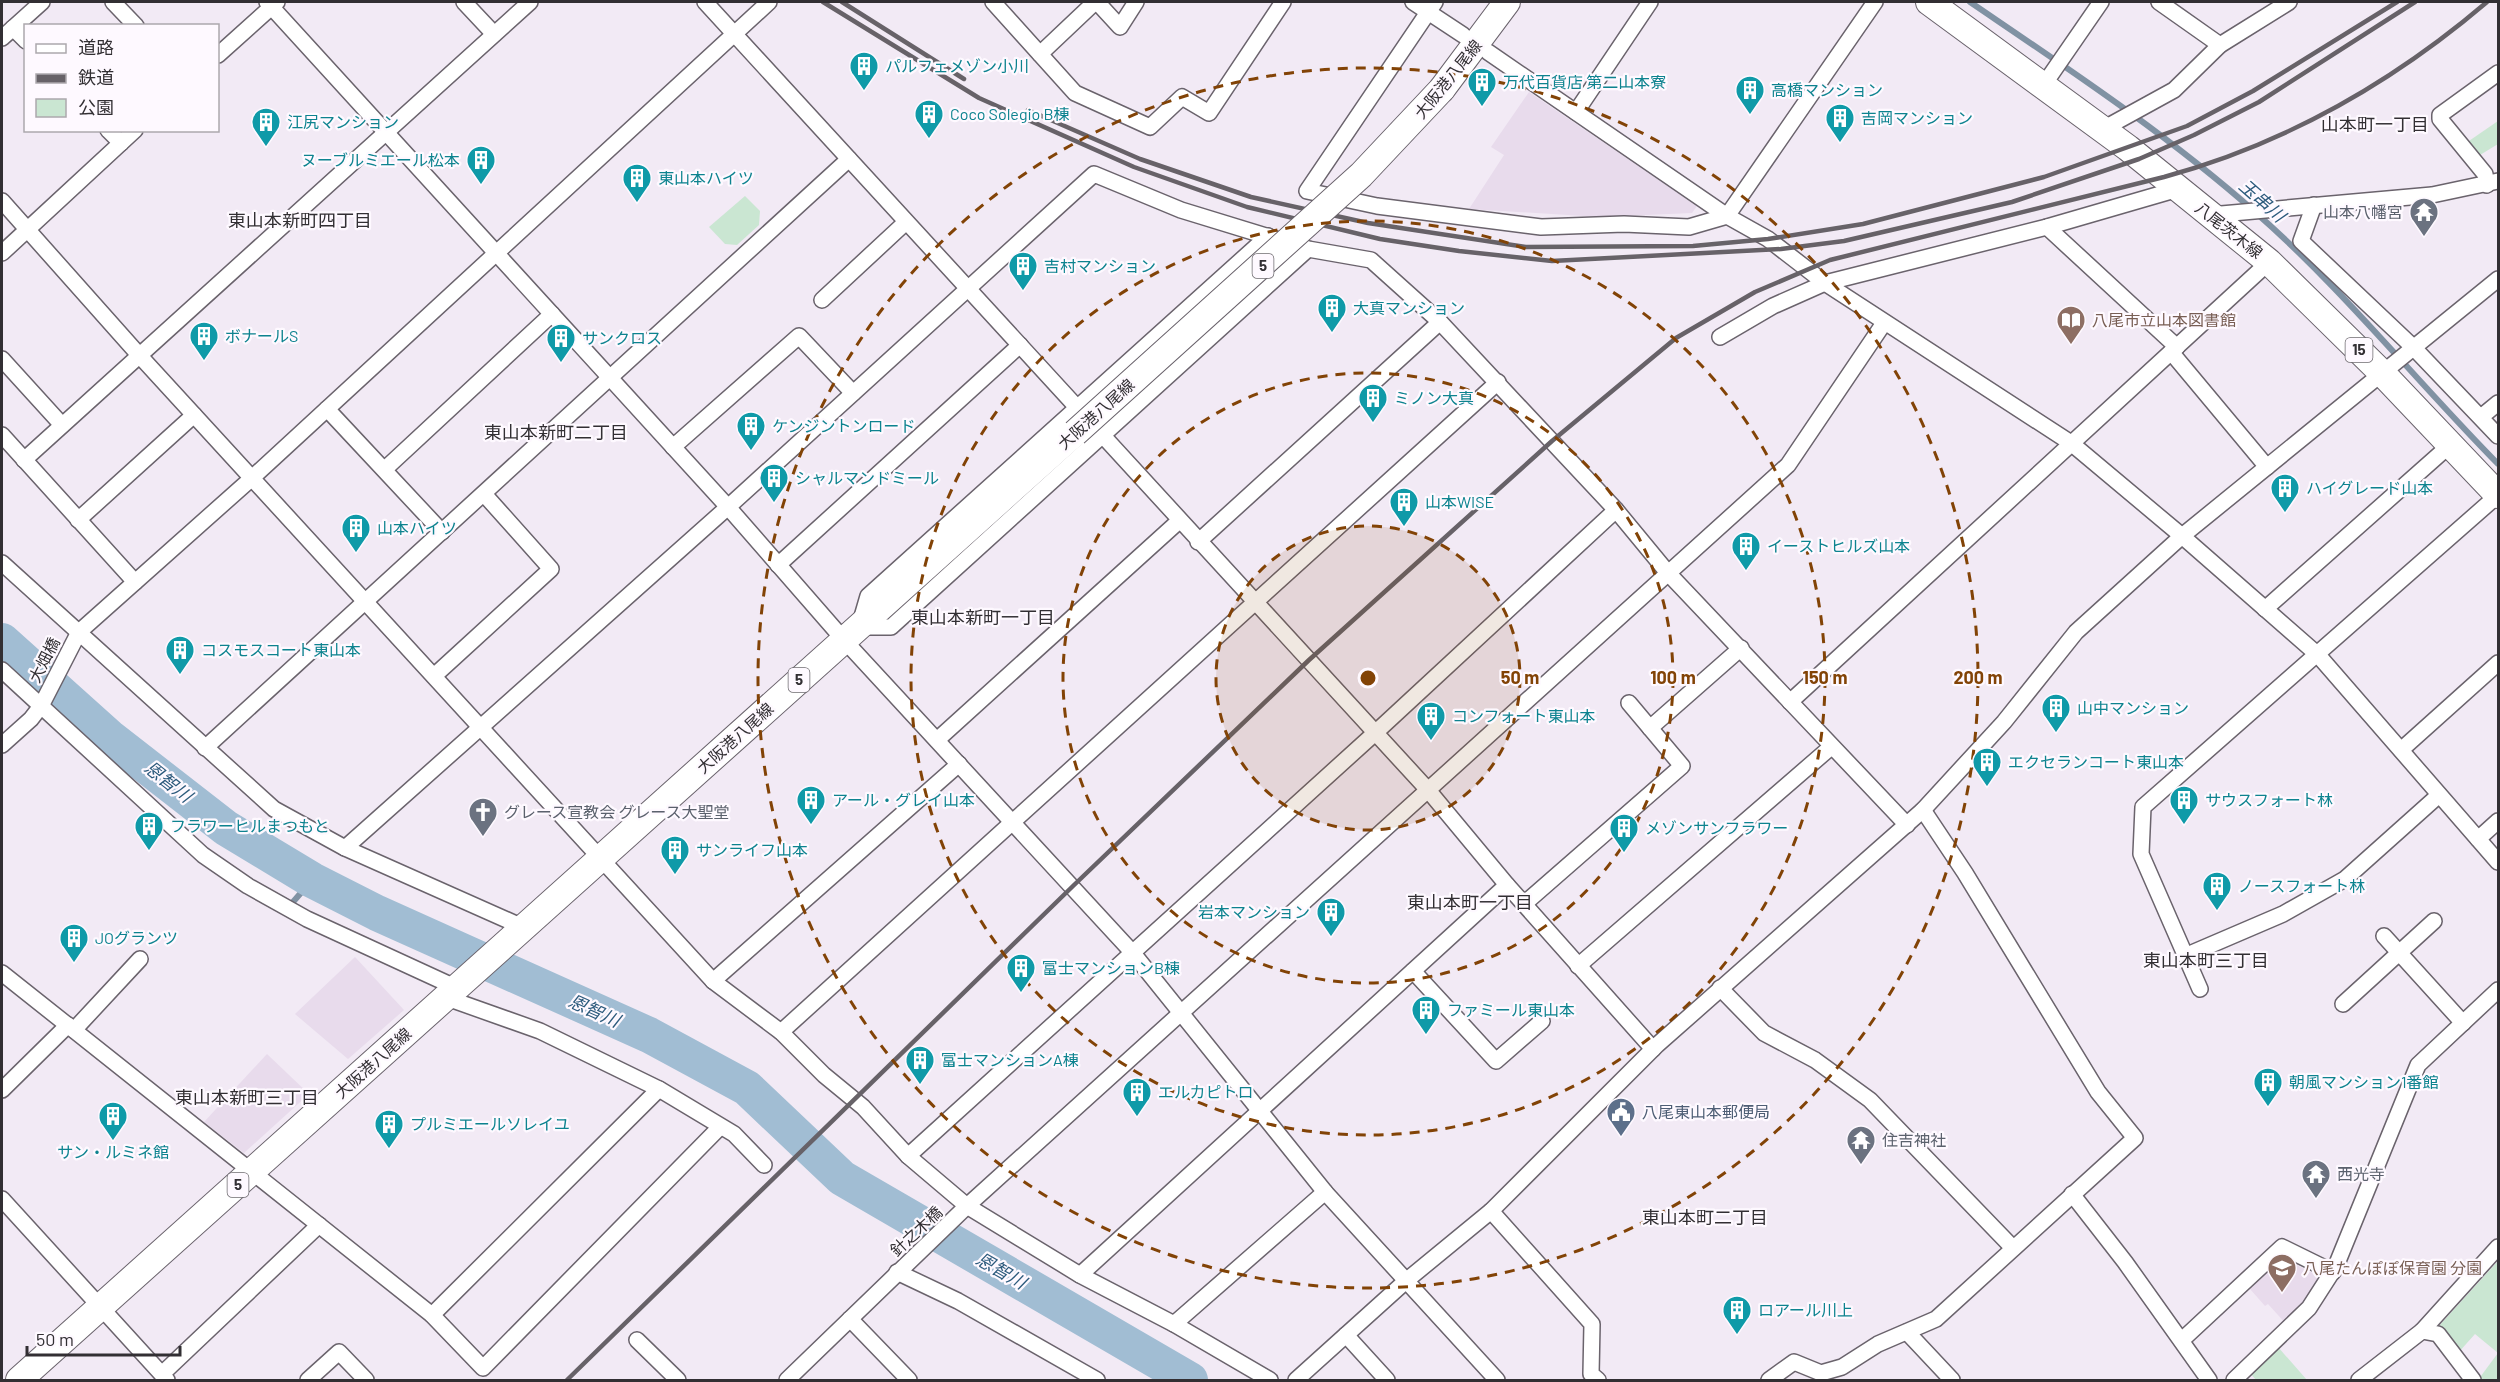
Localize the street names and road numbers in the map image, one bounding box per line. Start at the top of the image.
street label: 大阪港八尾線 [1410,35,1485,122]
street label: 八尾茨木線 [2192,197,2267,262]
road number: 5 [1252,254,1274,278]
road number: 15 [2346,338,2372,362]
street label: 大阪港八尾線 [1054,374,1138,453]
street label: 大畑橋 [24,634,63,685]
road number: 5 [788,668,810,692]
street label: 大阪港八尾線 [693,698,777,777]
street label: 大阪港八尾線 [331,1023,415,1102]
road number: 5 [228,1173,248,1197]
street label: 針之木橋 [886,1202,946,1259]

